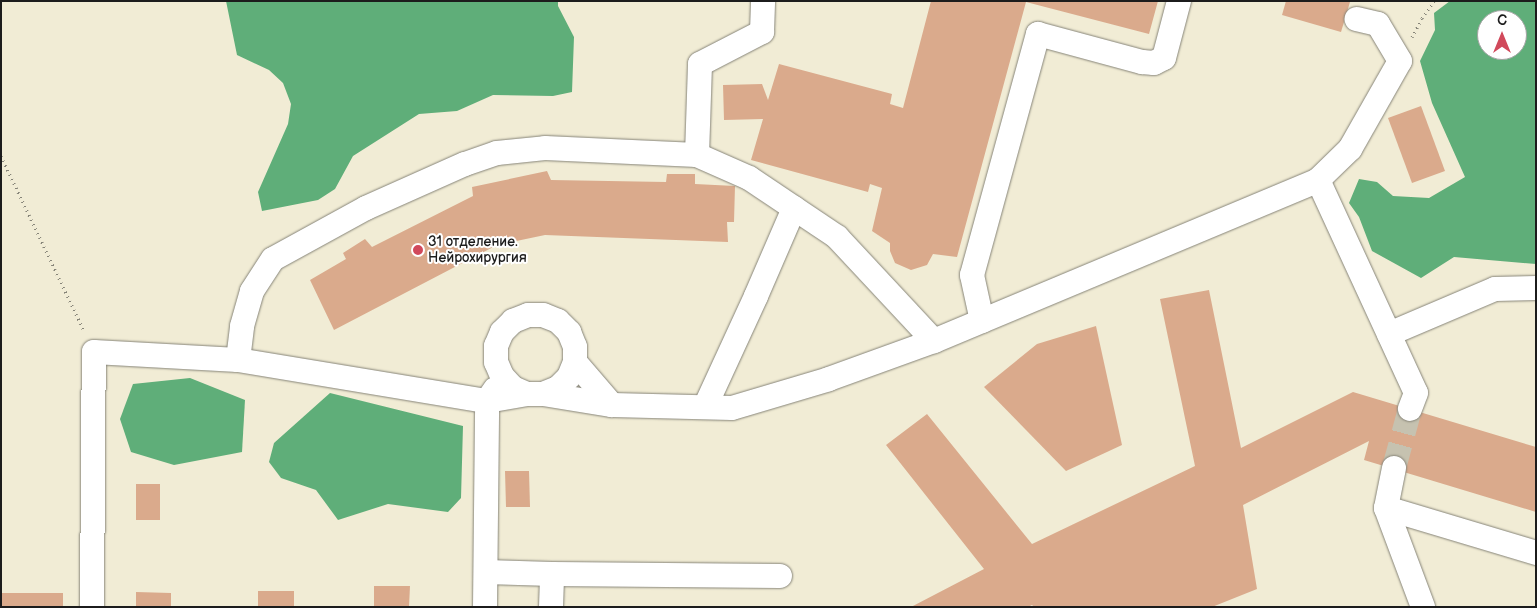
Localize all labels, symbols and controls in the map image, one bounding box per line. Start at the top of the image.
north arrow [1477,10,1527,60]
text: С [1497,12,1507,29]
place label: 31 отделение. Нейрохирургия [428,234,527,266]
marker: 31 отделение. Нейрохирургия [412,244,424,256]

